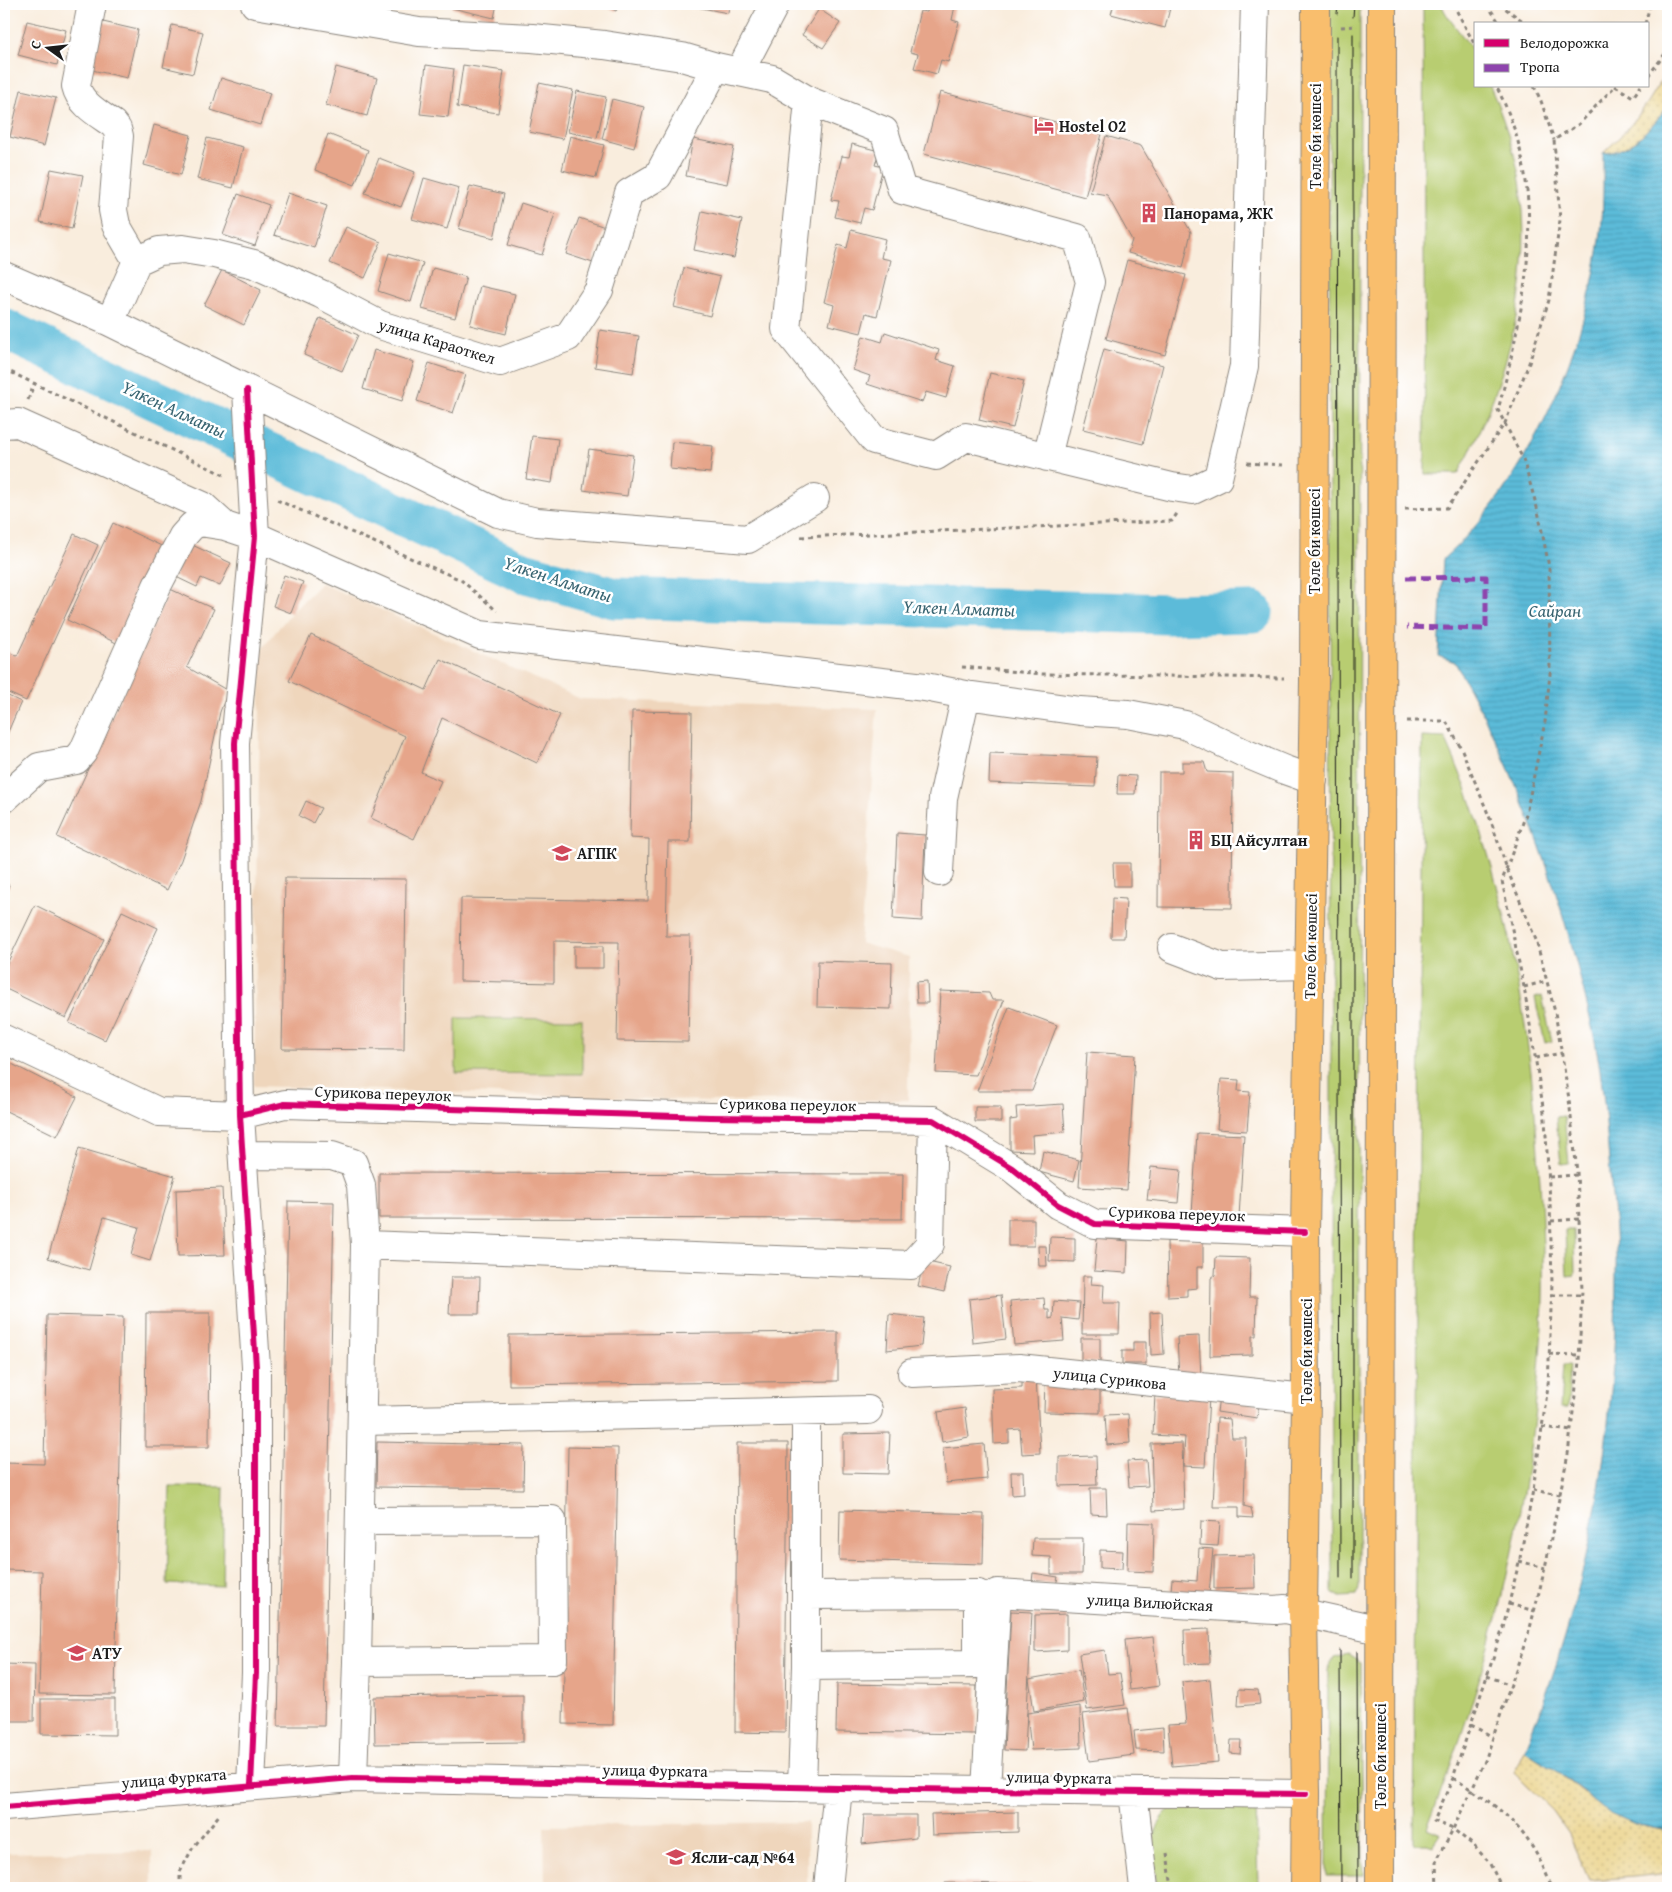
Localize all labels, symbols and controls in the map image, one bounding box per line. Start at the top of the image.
north arrow [22,22,72,72]
legend [1474,22,1650,88]
text: Велодорожка [1520,32,1610,53]
text: С [25,38,46,51]
text: Тропа [1520,56,1561,77]
street label: Төле би көшесі [1303,83,1327,189]
place label: Hostel O2 [1059,114,1126,138]
hotel icon: Hostel O2 [1033,115,1055,137]
place label: Панорама, ЖК [1164,201,1273,225]
building icon: Панорама, ЖК [1138,202,1160,224]
street label: улица Караоткел [375,312,499,370]
water label: Үлкен Алматы [117,373,231,445]
street label: Төле би көшесі [1302,488,1326,594]
water label: Үлкен Алматы [501,549,615,609]
water label: Үлкен Алматы [903,593,1015,623]
water label: Сайран [1529,597,1581,624]
place label: БЦ Айсултан [1211,828,1308,852]
building icon: БЦ Айсултан [1185,829,1207,851]
place label: АГПК [577,841,617,865]
school or university icon: АГПК [551,842,573,864]
street label: Төле би көшесі [1297,892,1323,999]
street label: Сурикова переулок [314,1079,452,1107]
street label: Сурикова переулок [719,1091,857,1117]
street label: Сурикова переулок [1108,1199,1246,1227]
street label: Төле би көшесі [1294,1298,1318,1404]
street label: улица Сурикова [1051,1360,1168,1396]
street label: улица Вилюйская [1085,1587,1214,1617]
place label: АТУ [92,1641,122,1665]
school or university icon: АТУ [66,1642,88,1664]
street label: Төле би көшесі [1368,1703,1392,1809]
street label: улица Фурката [601,1757,708,1783]
street label: улица Фурката [120,1761,228,1795]
street label: улица Фурката [1005,1764,1112,1790]
place label: Ясли-сад №64 [690,1845,795,1869]
school or university icon: Ясли-сад №64 [665,1846,687,1868]

